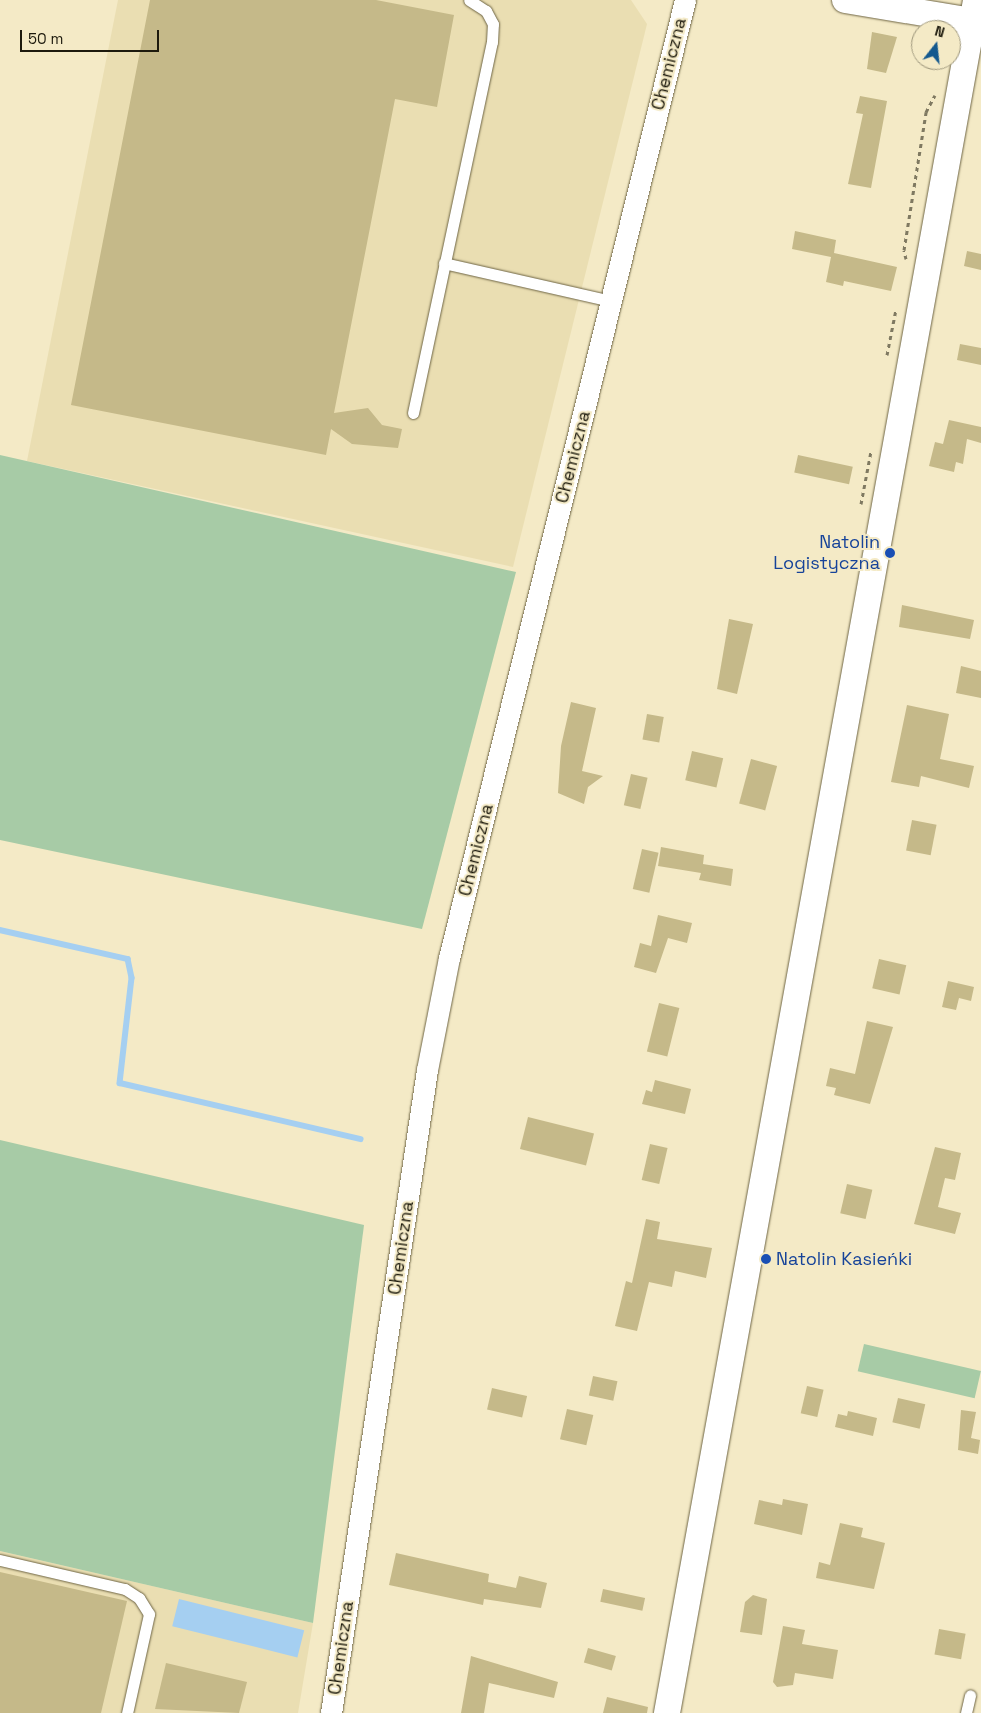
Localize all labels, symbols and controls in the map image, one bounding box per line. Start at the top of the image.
street label: Chemiczna [647,16,691,112]
scale bar [22,20,161,52]
north arrow [911,20,961,70]
text: N [933,22,947,41]
text: 50 m [28,29,63,48]
street label: Chemiczna [551,409,595,505]
place label: Natolin Logistyczna [773,532,880,574]
marker: Natolin Logistyczna [884,547,896,559]
street label: Chemiczna [454,802,498,898]
street label: Chemiczna [384,1200,418,1296]
place label: Natolin Kasieńki [776,1248,912,1270]
marker: Natolin Kasieńki [760,1253,772,1265]
street label: Chemiczna [324,1600,358,1696]

